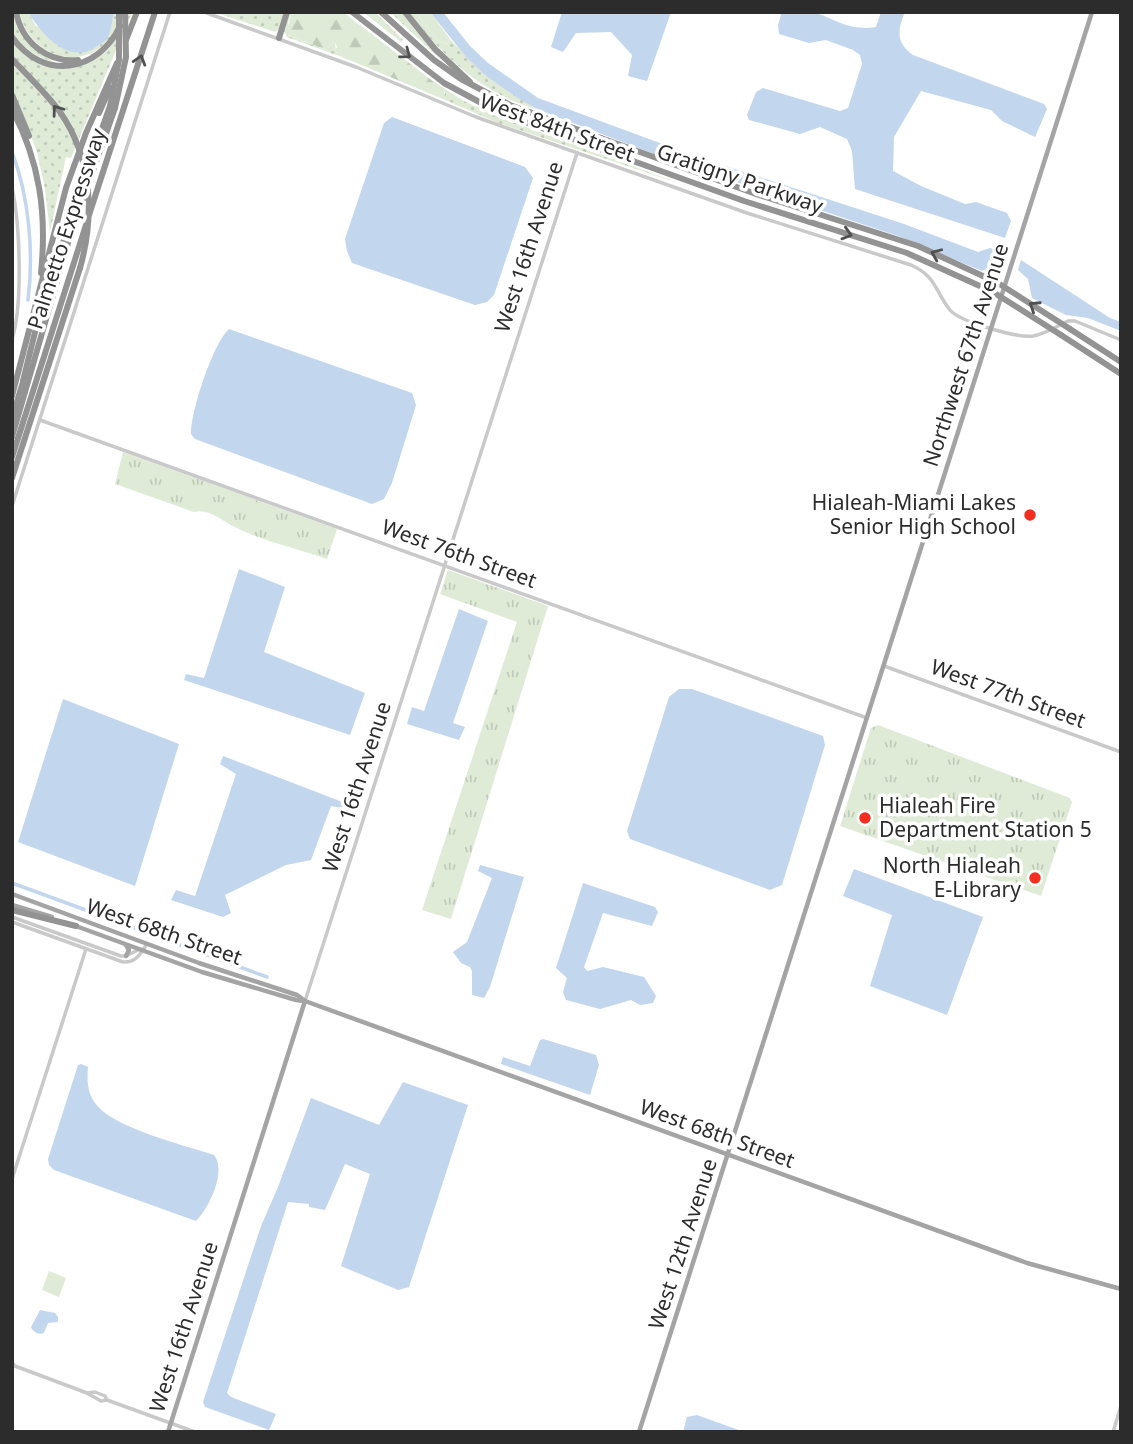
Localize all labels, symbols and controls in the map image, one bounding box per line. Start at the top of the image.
one-way arrow [398,46,410,59]
one-way arrow [132,54,146,66]
street label: West 84th Street [476,86,639,168]
one-way arrow [53,105,66,118]
street label: Palmetto Expressway [20,124,112,333]
street label: Gratigny Parkway [654,137,827,220]
street label: West 16th Avenue [487,158,569,336]
one-way arrow [841,225,853,240]
street label: Northwest 67th Avenue [916,240,1014,470]
one-way arrow [931,248,944,262]
one-way arrow [1029,301,1042,314]
place label: Hialeah-Miami Lakes Senior High School [812,488,1016,540]
marker: Hialeah-Miami Lakes Senior High School [1022,507,1038,523]
street label: West 76th Street [378,512,541,594]
street label: West 77th Street [927,652,1090,734]
street label: West 16th Avenue [315,698,397,876]
place label: Hialeah Fire Department Station 5 [879,791,1092,843]
marker: Hialeah Fire Department Station 5 [857,810,873,826]
place label: North Hialeah E-Library [883,851,1021,903]
marker: North Hialeah E-Library [1027,870,1043,886]
street label: West 68th Street [83,891,246,971]
street label: West 68th Street [636,1092,799,1174]
street label: West 12th Avenue [641,1155,723,1333]
street label: West 16th Avenue [142,1238,224,1416]

